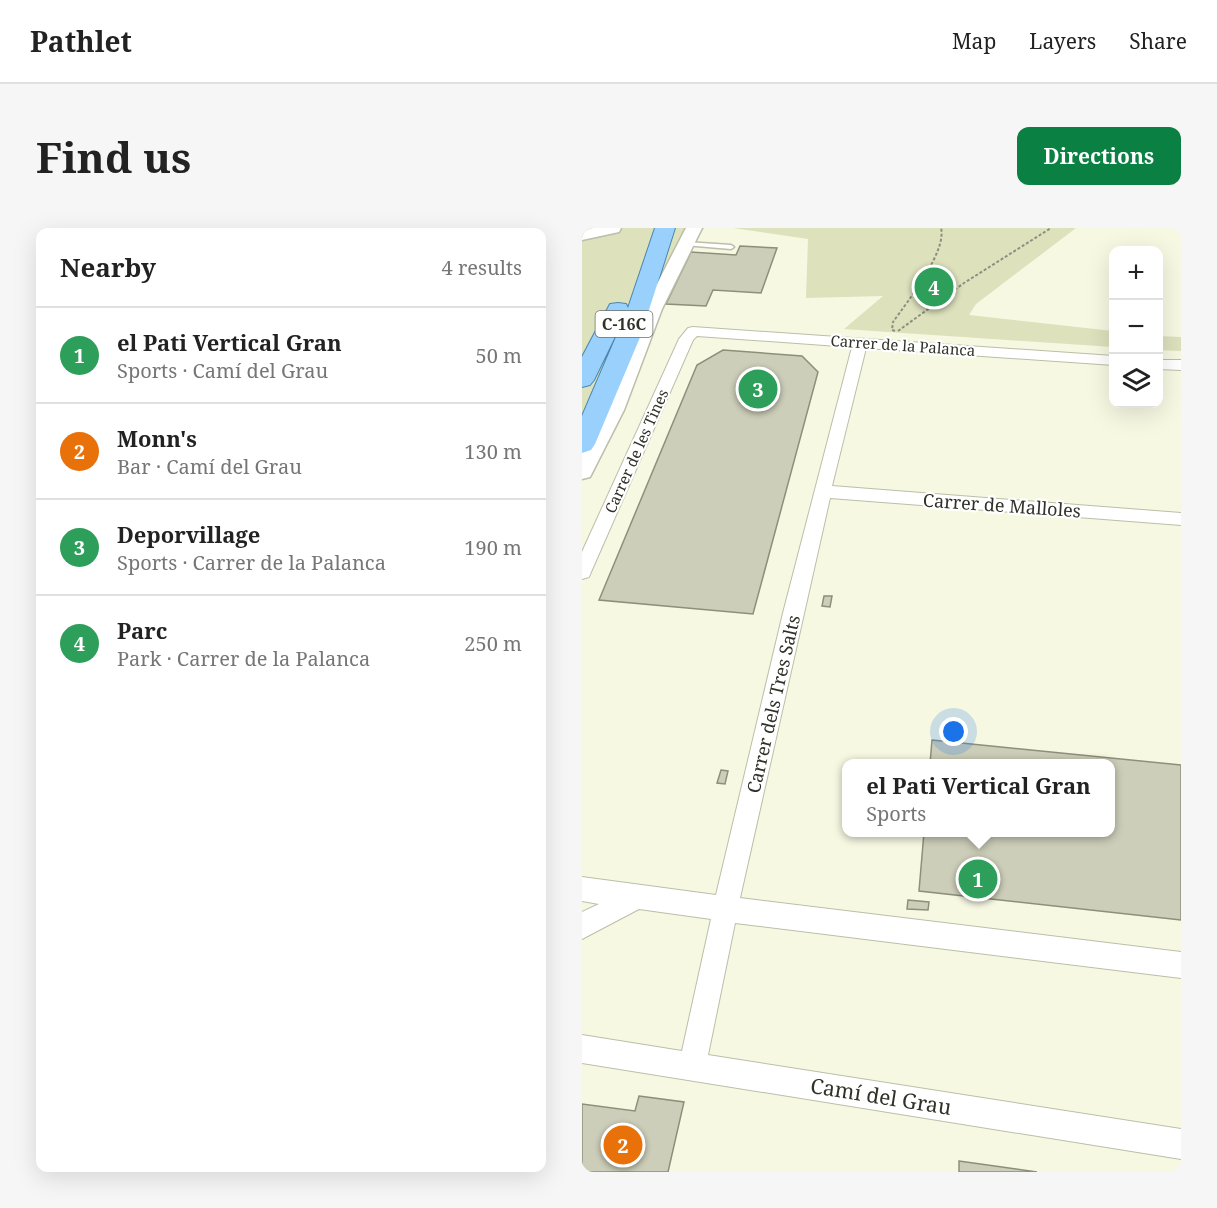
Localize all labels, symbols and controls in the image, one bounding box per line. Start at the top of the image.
text: Pathlet [30,22,132,60]
text: Map [952,27,996,55]
text: Layers [1029,27,1096,55]
text: Share [1129,27,1187,55]
button: Directions [1017,127,1181,185]
text: Find us [36,128,191,185]
map controls [1109,246,1163,408]
button: + [1109,246,1163,300]
text: Nearby [60,249,156,285]
text: 4 results [442,254,522,281]
pin: 4 [914,264,954,310]
button: − [1109,300,1163,354]
road number: C-16C [596,311,652,337]
text: el Pati Vertical Gran [117,327,342,357]
street label: Carrer de la Palanca [830,330,976,360]
text: 1 [74,342,85,369]
text: 50 m [476,342,522,369]
button: layers [1109,354,1163,408]
text: Sports · Camí del Grau [117,357,328,384]
pin: 3 [738,366,777,412]
street label: Carrer de les Tines [600,386,672,516]
text: Monn's [117,423,197,453]
text: 2 [74,438,85,465]
text: 130 m [464,438,522,465]
text: Bar · Camí del Grau [117,453,302,480]
street label: Carrer de Malloles [922,488,1082,522]
text: Deporvillage [117,519,260,549]
text: 3 [74,534,85,561]
text: 190 m [464,534,522,561]
text: Sports · Carrer de la Palanca [117,549,386,576]
street label: Carrer dels Tres Salts [741,613,805,795]
text: Parc [117,615,167,645]
text: 4 [74,630,85,657]
text: 250 m [464,630,522,657]
text: Park · Carrer de la Palanca [117,645,370,672]
your location [939,717,968,746]
popup [842,759,1115,837]
text: el Pati Vertical Gran [866,770,1091,800]
text: Sports [866,800,926,827]
pin: 1 [958,856,998,902]
street label: Camí del Grau [808,1071,954,1121]
pin: 2 [604,1122,642,1168]

